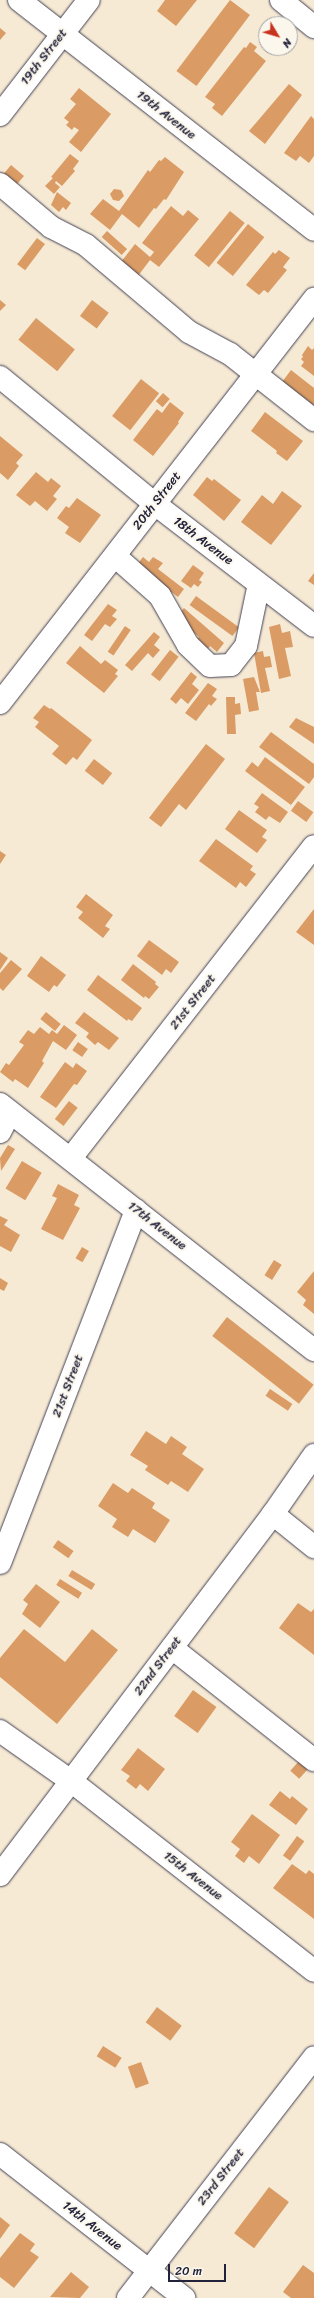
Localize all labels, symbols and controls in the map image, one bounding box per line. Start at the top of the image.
north arrow [258,16,298,56]
street label: 19th Street [17,26,71,88]
text: N [277,34,297,52]
street label: 19th Avenue [133,87,199,143]
street label: 20th Street [129,469,185,533]
street label: 18th Avenue [170,513,236,569]
street label: 21st Street [167,971,219,1033]
street label: 17th Avenue [124,1198,190,1254]
street label: 21st Street [49,1352,87,1420]
street label: 22nd Street [131,1633,185,1699]
street label: 15th Avenue [160,1848,226,1904]
street label: 23rd Street [194,2145,248,2209]
street label: 14th Avenue [59,2198,125,2254]
scale bar [170,2256,228,2282]
text: 20 m [175,2260,202,2282]

